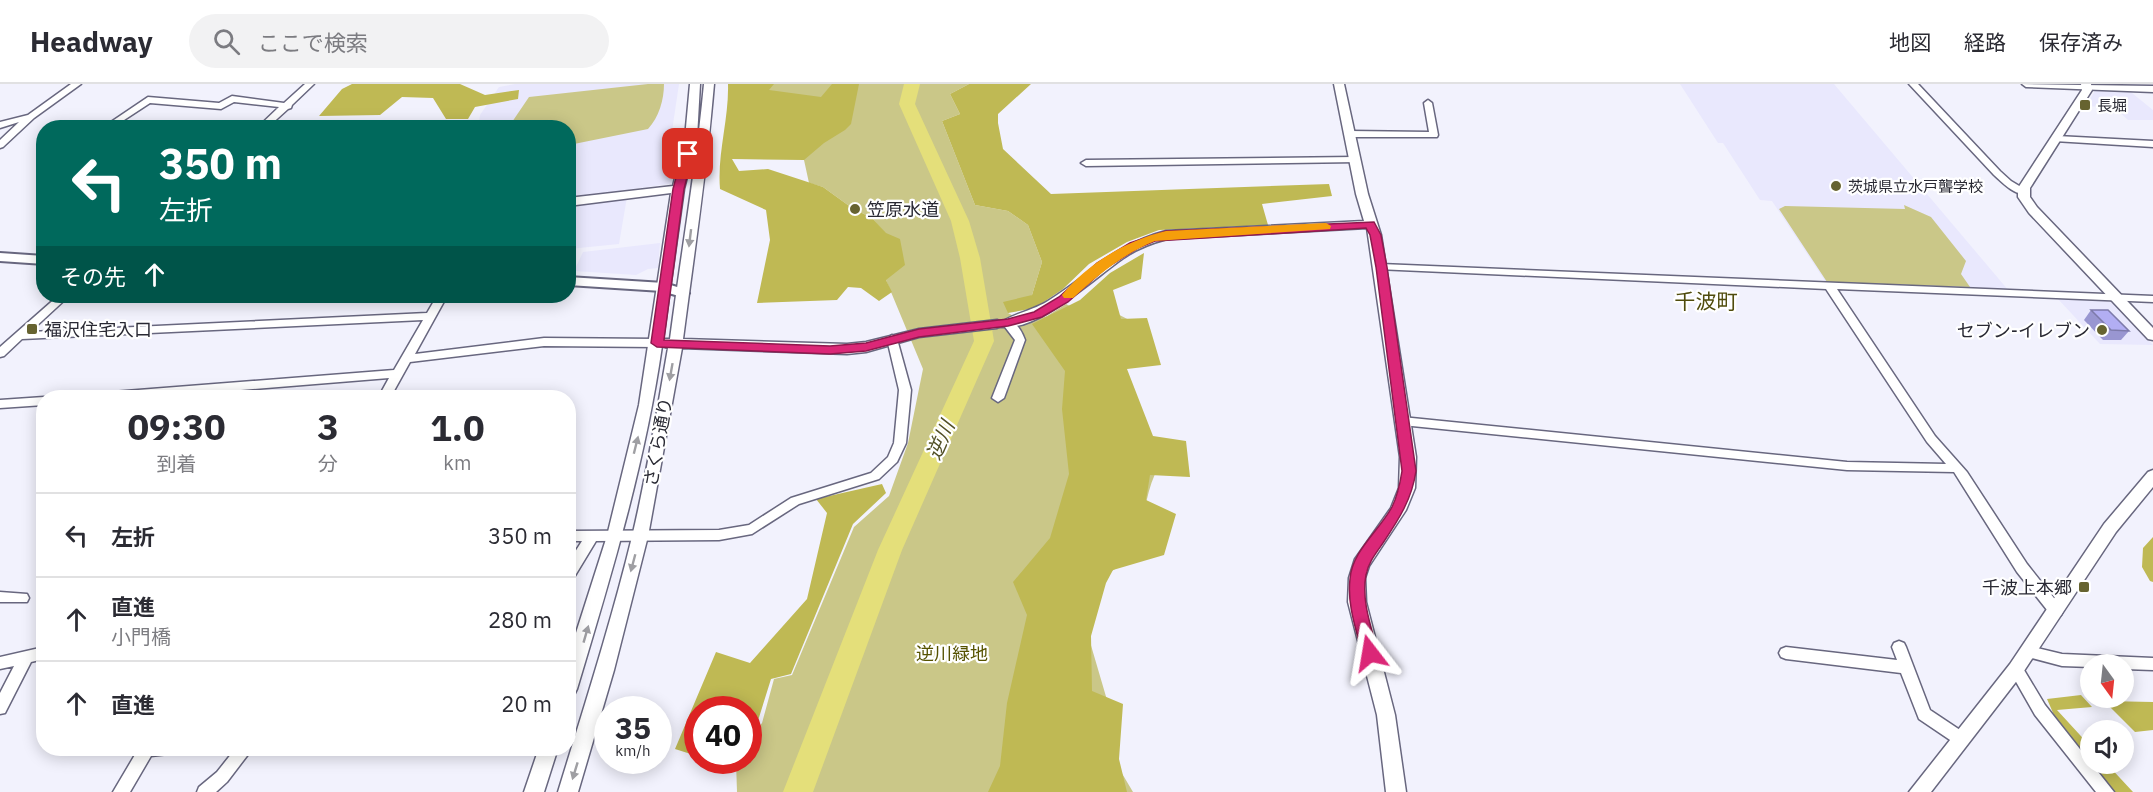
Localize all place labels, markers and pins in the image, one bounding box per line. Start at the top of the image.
place label: 長堀 [2097,96,2127,115]
marker: 長堀 [2078,98,2092,112]
pin [662,128,713,179]
place label: 茨城県立水戸聾学校 [1848,177,1983,196]
marker: 茨城県立水戸聾学校 [1829,179,1843,193]
place label: 笠原水道 [867,198,939,221]
marker: 笠原水道 [848,202,862,216]
place label: 福沢住宅入口 [44,318,152,341]
place label: セブン-イレブン [1957,319,2090,342]
marker: 福沢住宅入口 [25,322,39,336]
marker: セブン-イレブン [2095,323,2109,337]
place label: 千波上本郷 [1982,576,2072,599]
marker: 千波上本郷 [2077,580,2091,594]

